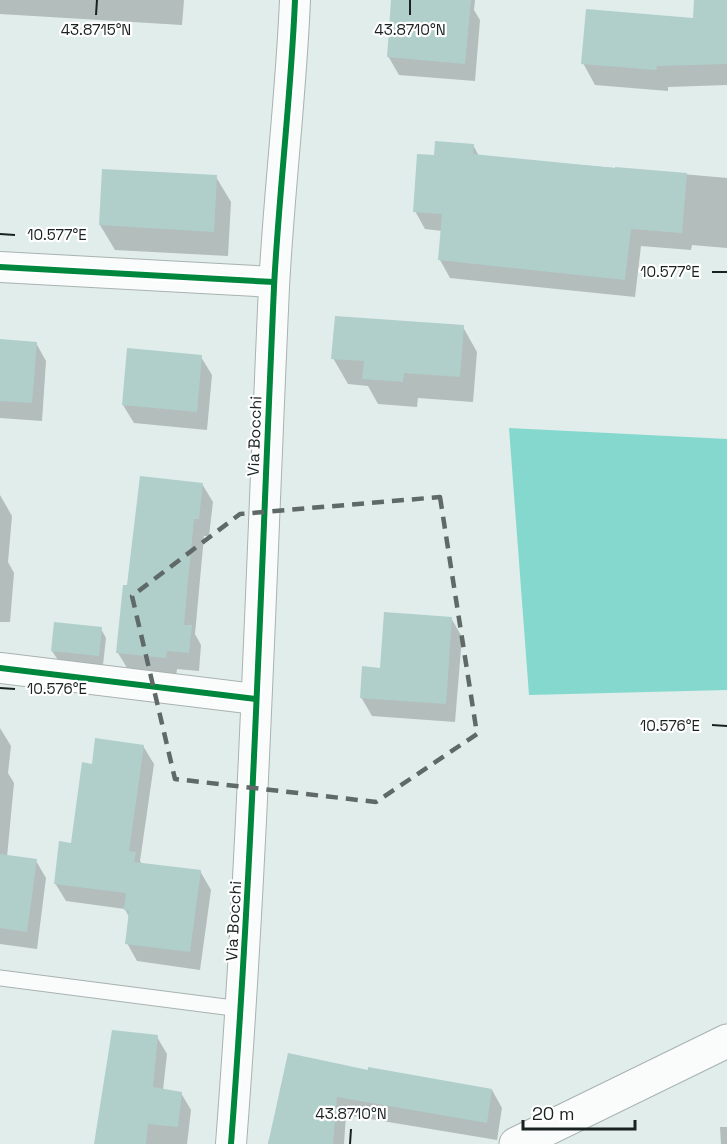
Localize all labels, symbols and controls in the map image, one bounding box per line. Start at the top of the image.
text: 43.8715°N [61,20,131,39]
text: 43.8710°N [374,20,446,39]
text: 10.577°E [27,225,87,244]
text: 10.577°E [640,262,700,281]
street label: Via Bocchi [243,395,266,477]
text: 10.576°E [27,679,87,698]
text: 10.576°E [640,716,700,735]
street label: Via Bocchi [221,880,246,962]
scale bar [523,1093,636,1131]
text: 20 m [532,1102,575,1125]
text: 43.8710°N [315,1104,387,1123]

